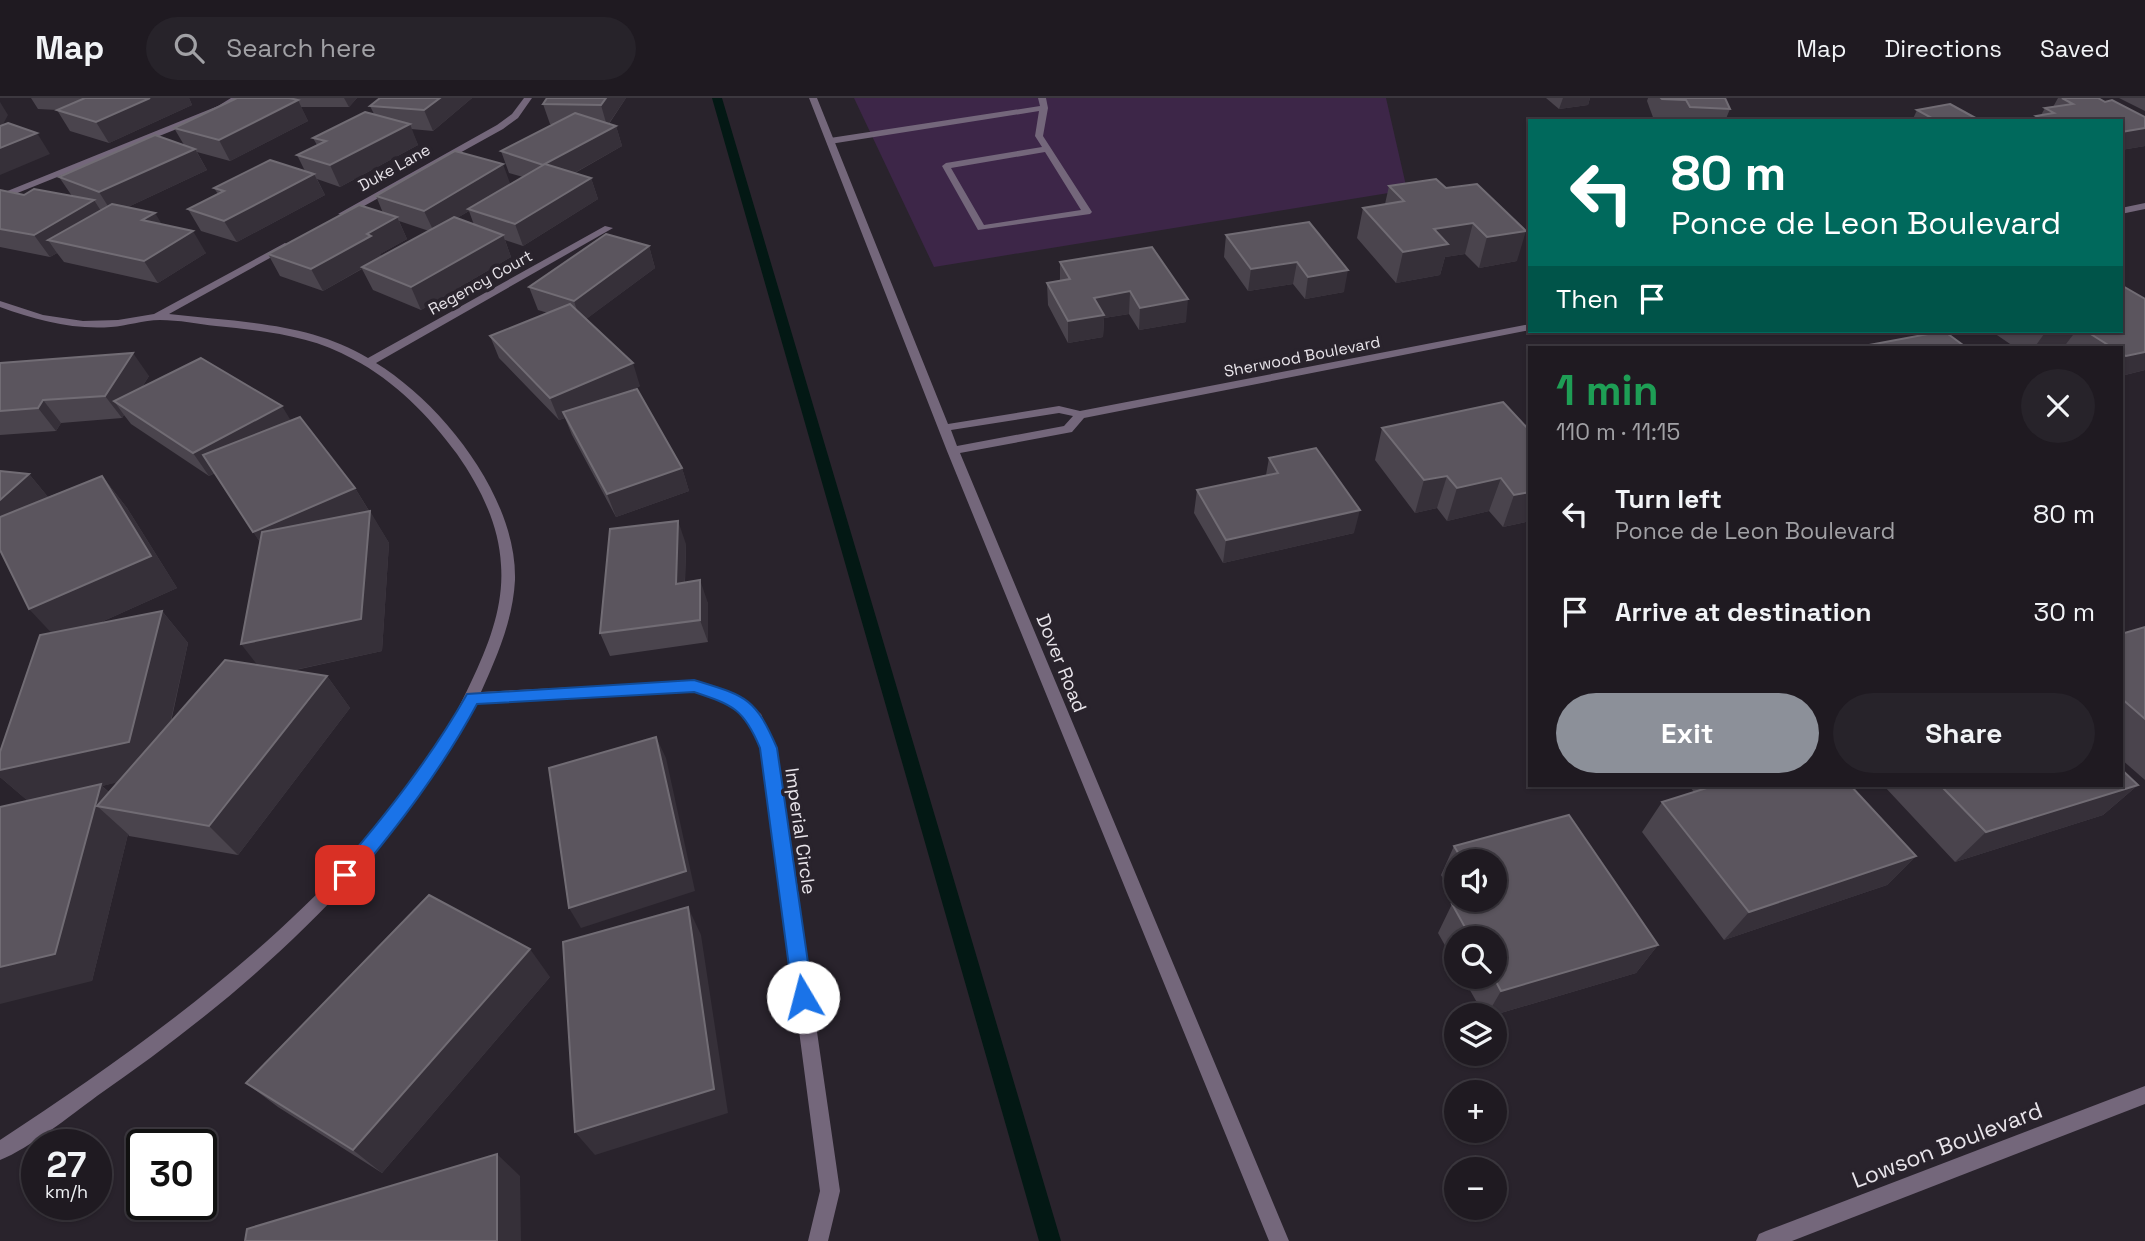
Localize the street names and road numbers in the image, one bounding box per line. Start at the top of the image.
street label: Duke Lane [354,139,434,196]
street label: Regency Court [424,245,536,320]
street label: Sherwood Boulevard [1222,331,1382,382]
street label: Dover Road [1031,610,1093,716]
street label: Imperial Circle [779,766,822,896]
street label: Lowson Boulevard [1847,1095,2047,1195]

